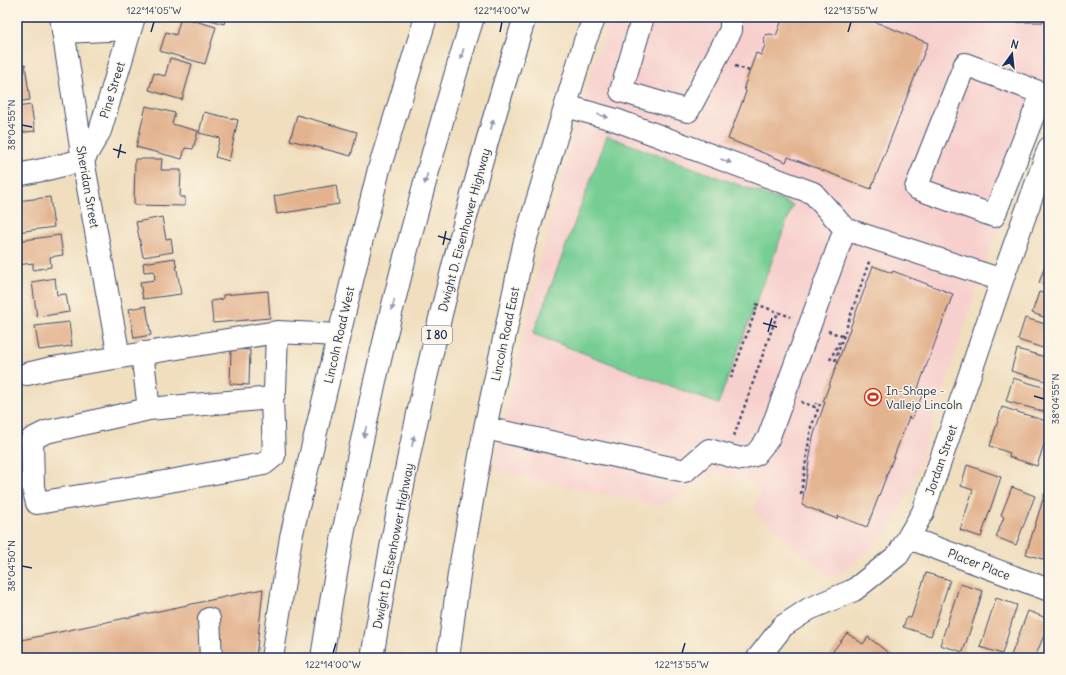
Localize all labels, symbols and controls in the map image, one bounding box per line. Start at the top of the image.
text: 122°14'05"W [127,4,181,17]
text: 122°14'00"W [474,4,530,17]
text: 122°13'55"W [824,4,878,17]
north arrow [992,34,1032,74]
text: N [1009,37,1020,52]
one-way arrow [459,49,465,61]
street label: Pine Street [96,60,128,120]
text: 38°04'55"N [5,100,18,150]
one-way arrow [598,113,610,119]
one-way arrow [489,118,495,131]
street label: Sheridan Street [73,145,103,229]
street label: Dwight D. Eisenhower Highway [435,147,493,313]
one-way arrow [720,158,732,164]
one-way arrow [422,173,428,185]
street label: Lincoln Road West [321,285,357,385]
street label: Lincoln Road East [488,286,522,382]
one-way arrow [390,299,396,311]
road number: I 80 [422,326,452,344]
text: 38°04'55"N [1049,374,1062,424]
place label: In-Shape - Vallejo Lincoln [886,383,963,412]
sports icon: In-Shape - Vallejo Lincoln [863,387,883,407]
street label: Jordan Street [922,423,960,497]
one-way arrow [361,426,367,438]
one-way arrow [410,435,416,447]
street label: Dwight D. Eisenhower Highway [370,462,416,630]
text: 38°04'50"N [5,540,18,592]
street label: Placer Place [946,545,1012,583]
text: 122°14'00"W [305,658,361,671]
text: 122°13'55"W [655,658,709,671]

